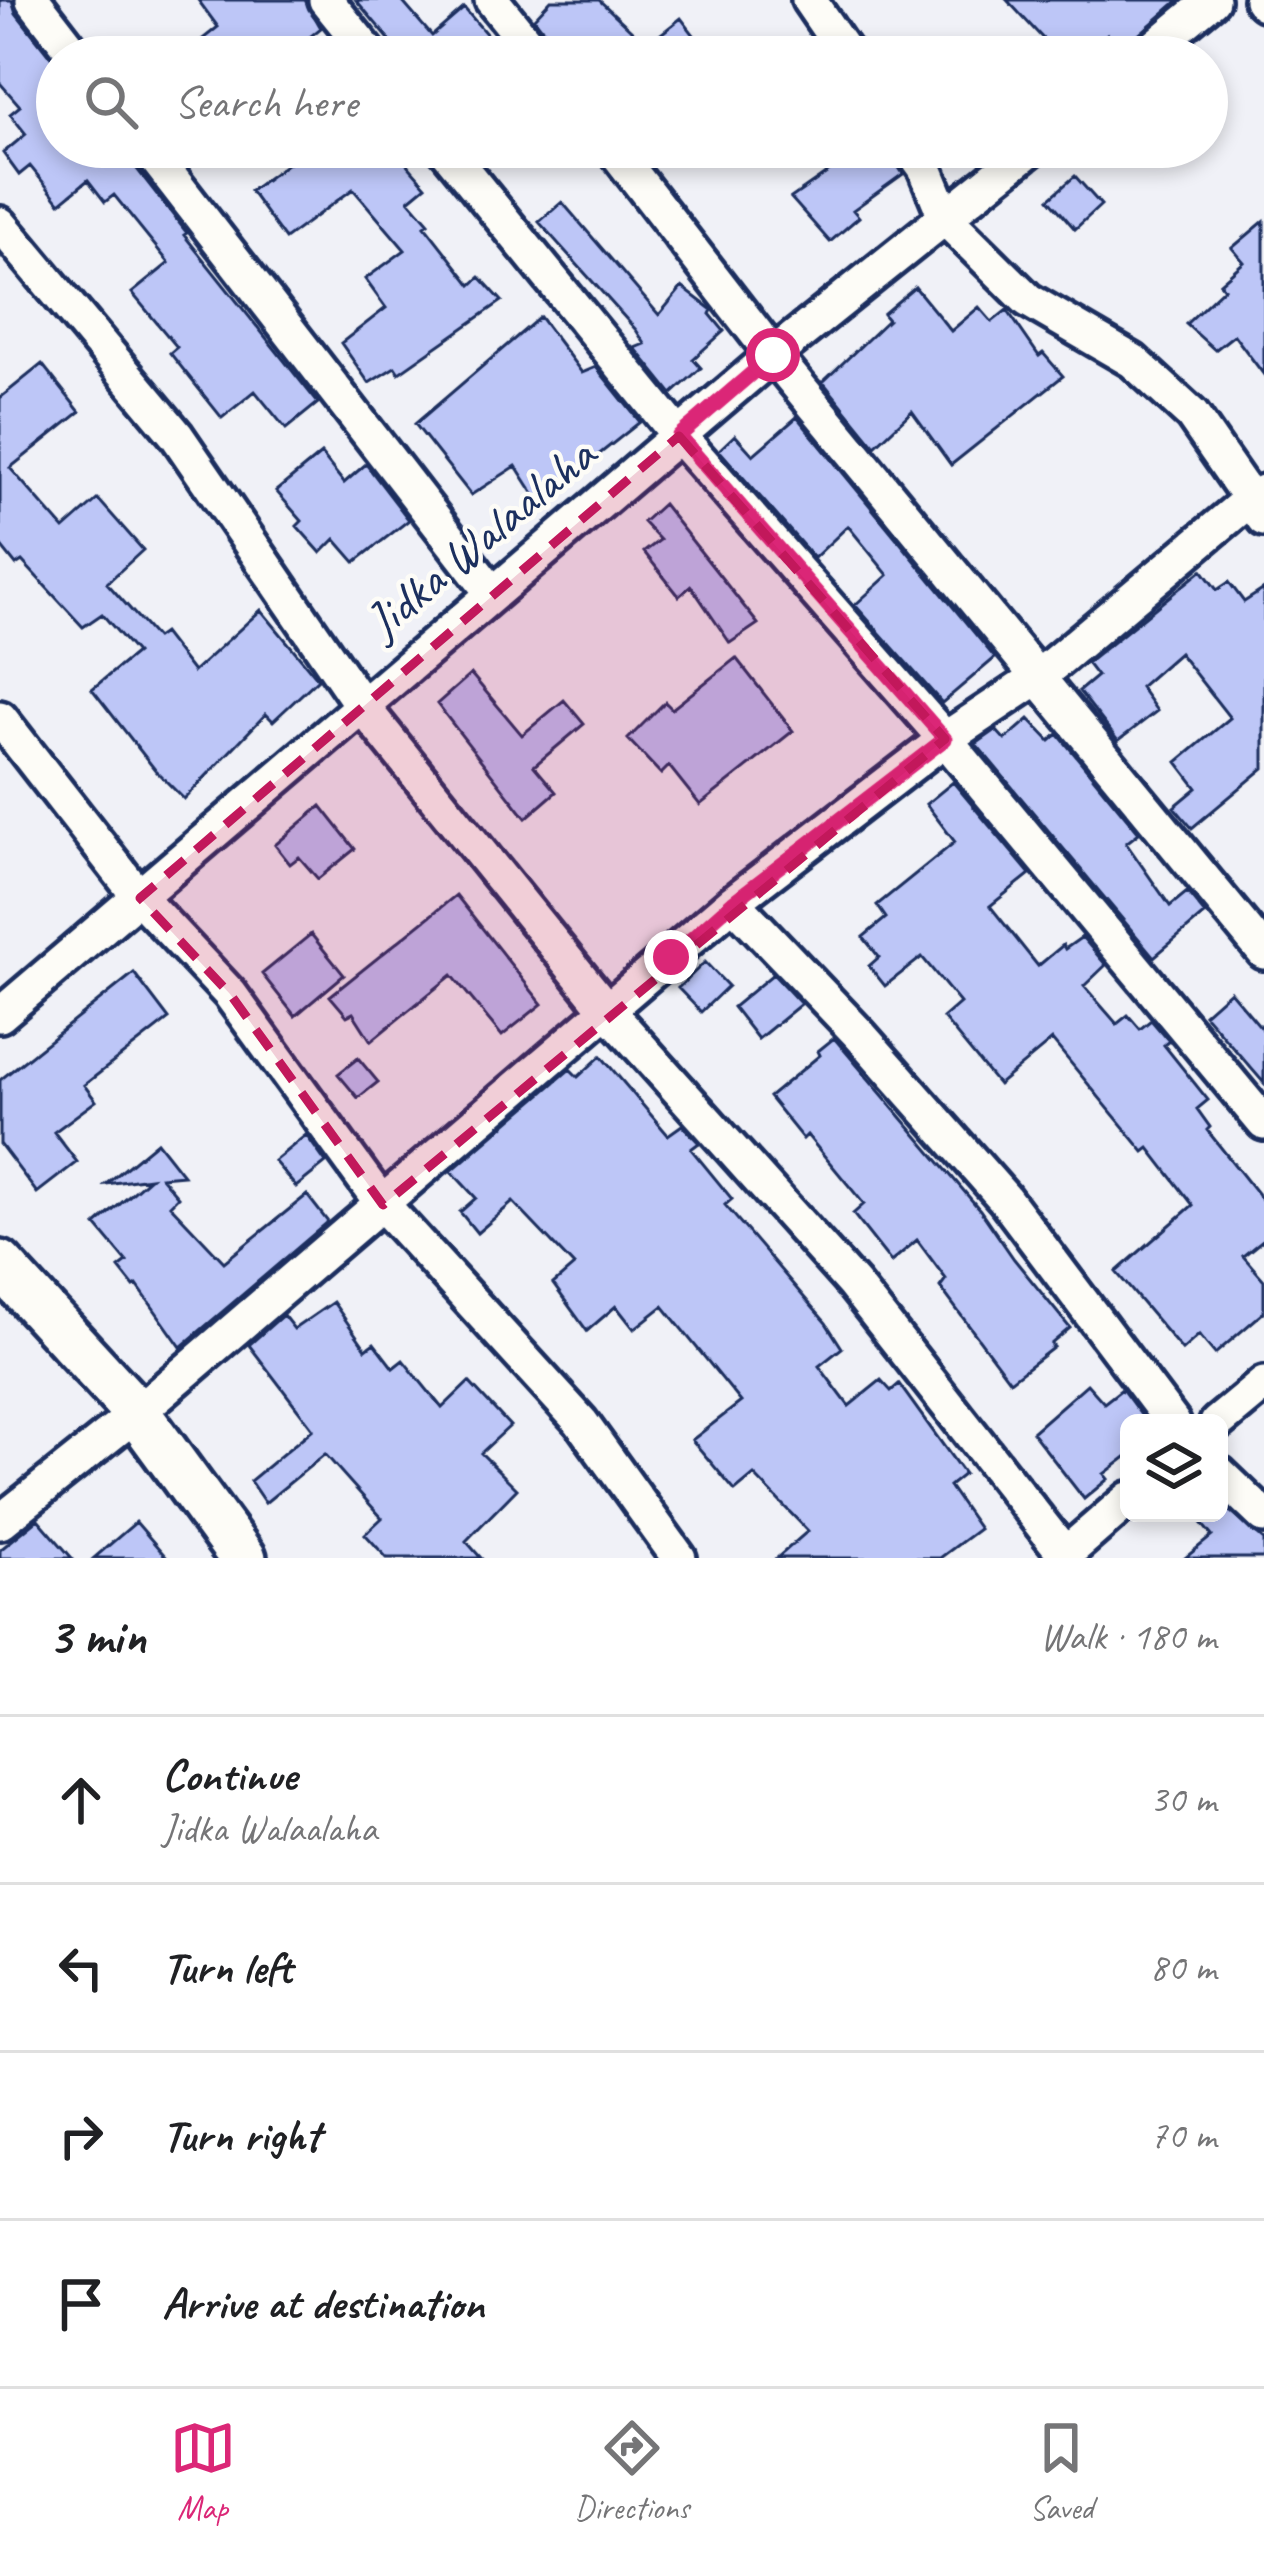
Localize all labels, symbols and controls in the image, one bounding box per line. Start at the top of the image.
search box [36,36,1228,168]
icon: search [78,69,144,135]
text: Search here [174,74,357,131]
route start [746,328,800,382]
street label: Jidka Walaalaha [349,421,611,655]
route end [644,930,698,984]
map controls [1120,1414,1228,1522]
button: layers [1120,1414,1228,1522]
text: 3 min [48,1604,146,1668]
text: Walk · 180 m [1040,1612,1216,1661]
text: Continue [162,1747,296,1804]
icon: ahead [48,1767,114,1833]
text: 30 m [1150,1775,1216,1824]
text: Jidka Walaalaha [162,1804,377,1853]
icon: left [48,1935,114,2001]
text: Turn left [162,1939,292,1996]
text: 80 m [1150,1943,1216,1992]
icon: right [48,2103,114,2169]
text: Turn right [162,2107,320,2164]
text: 70 m [1150,2111,1216,2160]
icon: arrive [48,2271,114,2337]
text: Arrive at destination [162,2275,484,2332]
tab: Map [170,2415,236,2529]
tab: Directions [575,2415,689,2529]
tab: Saved [1028,2415,1094,2529]

